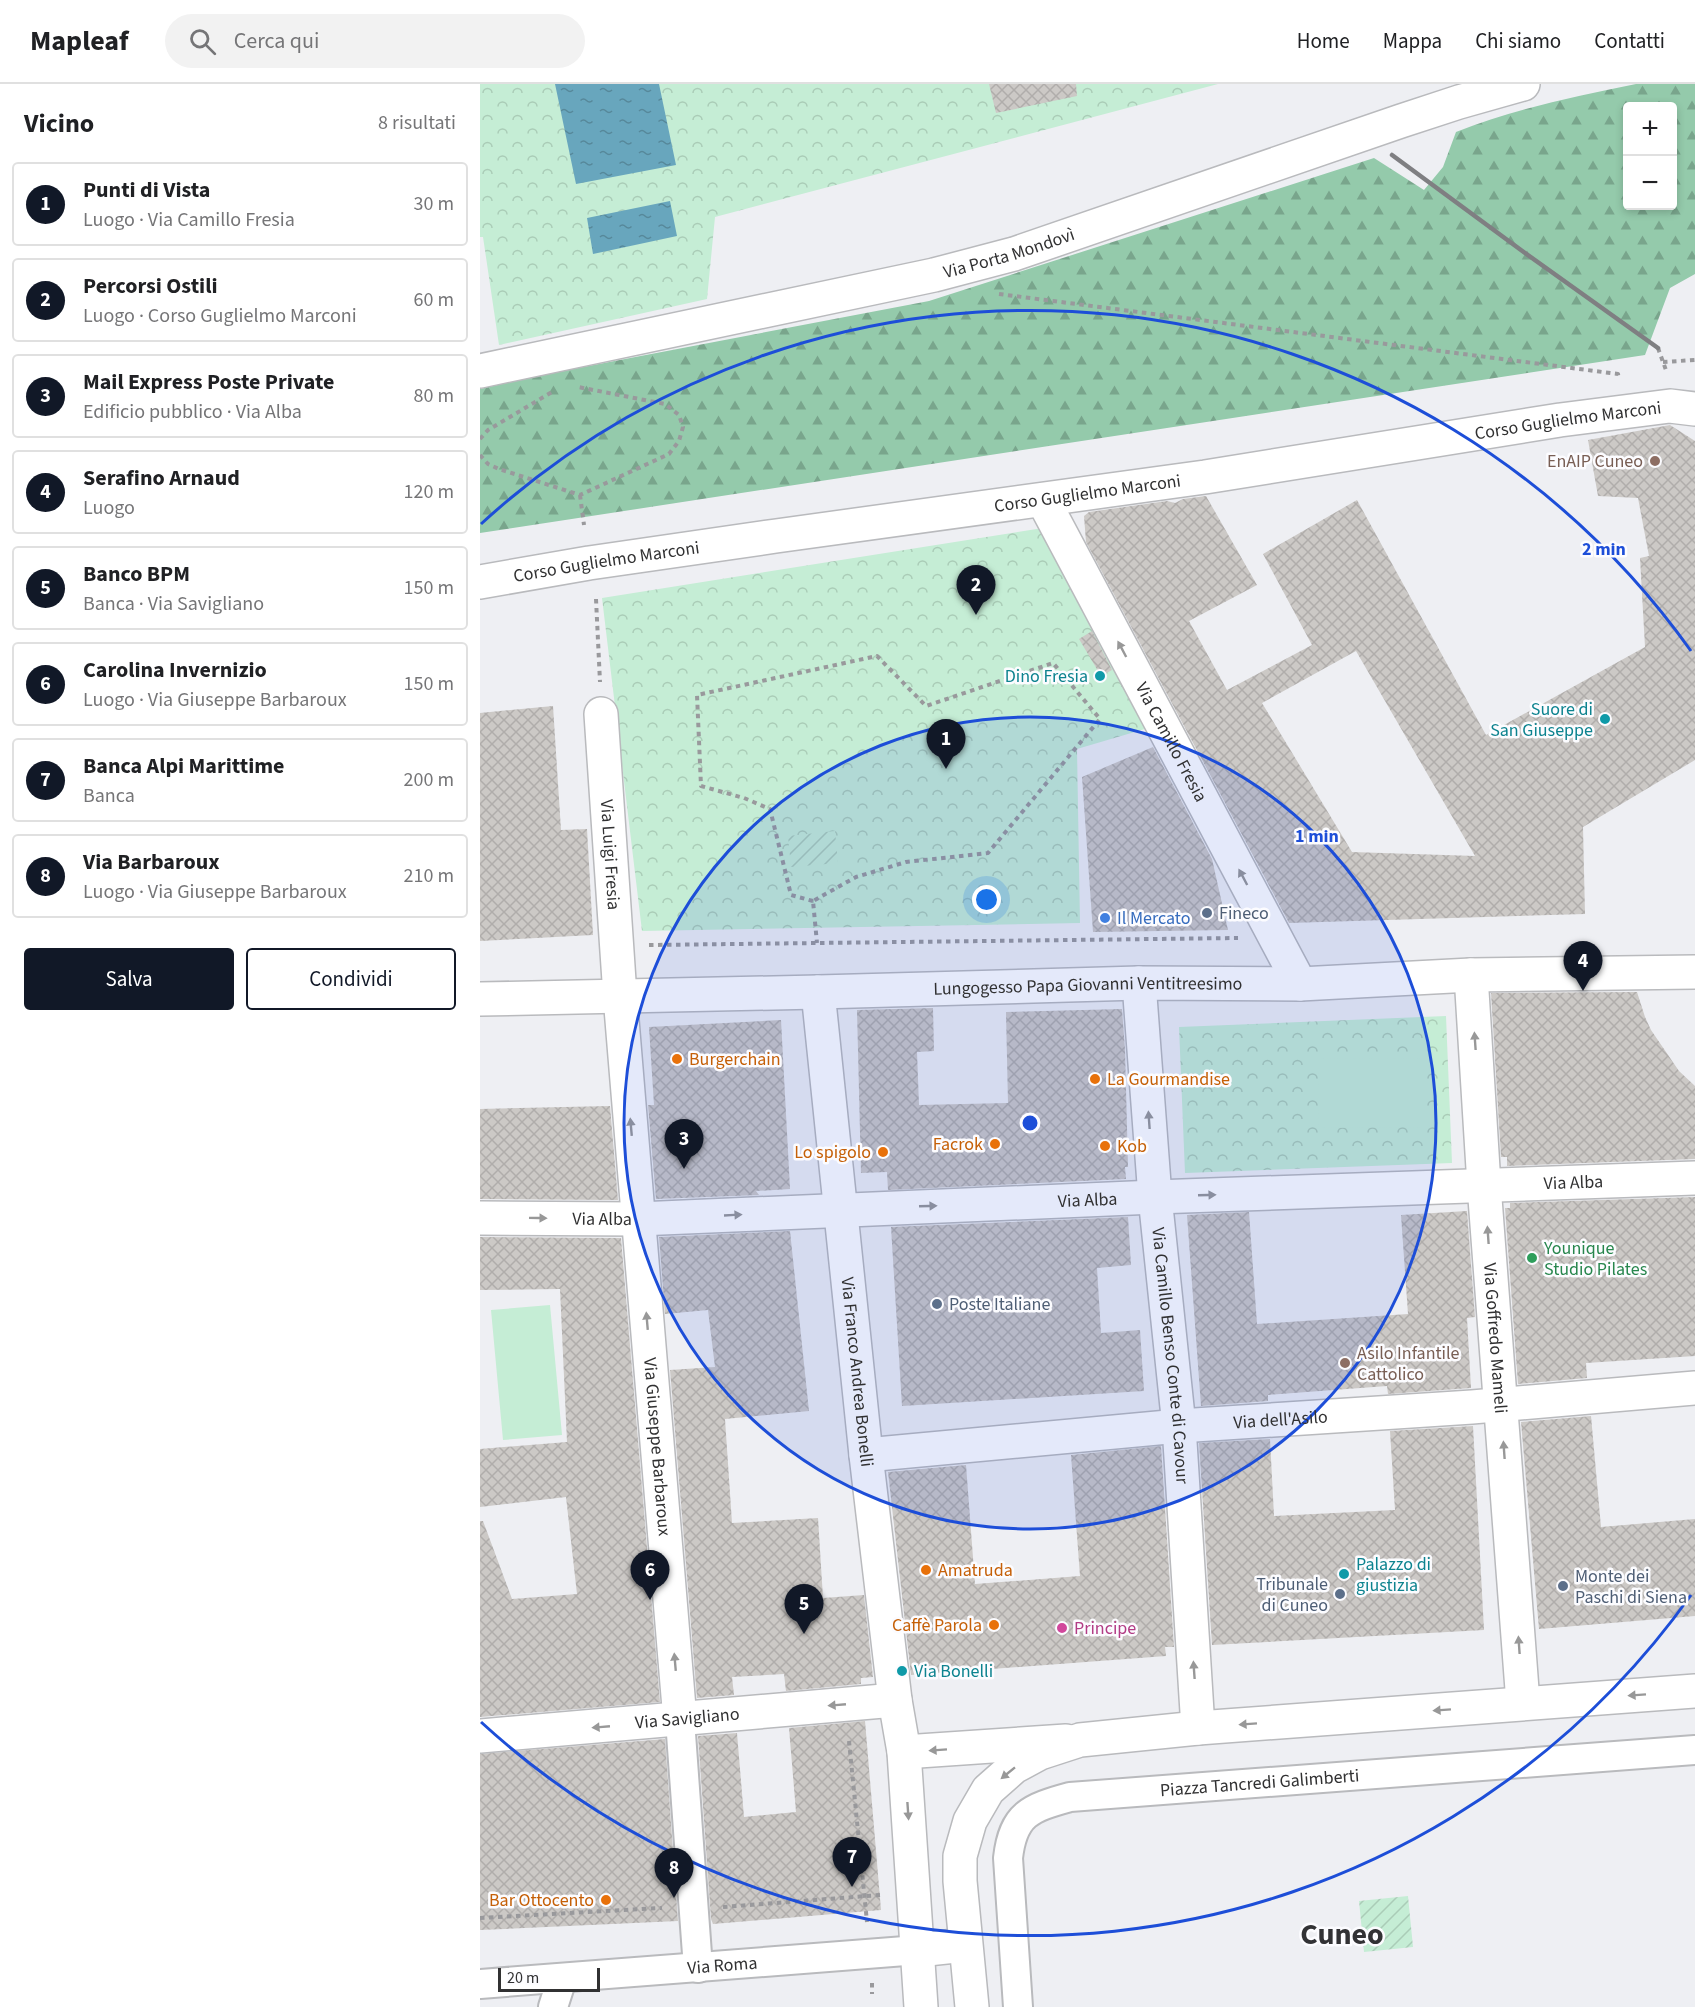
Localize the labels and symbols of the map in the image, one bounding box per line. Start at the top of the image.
street label: Via Porta Mondovì [941,222,1078,285]
street label: Corso Guglielmo Marconi [1473,395,1663,447]
place label: EnAIP Cuneo [1547,449,1643,474]
marker: EnAIP Cuneo [1648,454,1662,468]
street label: Corso Guglielmo Marconi [993,468,1182,519]
street label: Corso Guglielmo Marconi [511,535,701,589]
text: 2 min [1582,537,1626,562]
pin: 2 [956,566,996,615]
one-way arrow [1117,640,1127,657]
place label: Dino Fresia [1005,664,1088,689]
marker: Dino Fresia [1093,669,1107,683]
street label: Via Camillo Fresia [1129,678,1213,807]
place label: Suore di San Giuseppe [1490,697,1593,743]
marker: Suore di San Giuseppe [1598,712,1612,726]
pin: 1 [926,720,966,769]
street label: Via Luigi Fresia [594,799,626,911]
text: 1 min [1295,824,1339,849]
one-way arrow [1238,868,1248,885]
your location [972,885,1001,914]
place label: Fineco [1219,901,1269,926]
place label: Il Mercato [1117,906,1190,931]
marker: Fineco [1200,906,1214,920]
marker: Il Mercato [1098,911,1112,925]
pin: 4 [1564,942,1602,991]
street label: Lungogesso Papa Giovanni Ventitreesimo [933,971,1242,1002]
one-way arrow [1470,1031,1480,1050]
place label: Burgerchain [689,1047,781,1072]
marker: Burgerchain [670,1052,684,1066]
place label: La Gourmandise [1107,1067,1230,1092]
marker: La Gourmandise [1088,1072,1102,1086]
one-way arrow [1145,1110,1154,1129]
centre of rings [1020,1113,1040,1133]
one-way arrow [626,1117,636,1136]
pin: 3 [664,1120,704,1169]
place label: Facrok [933,1132,983,1157]
place label: Kob [1117,1134,1147,1159]
marker: Facrok [988,1137,1002,1151]
marker: Kob [1098,1139,1112,1153]
place label: Lo spigolo [794,1140,871,1165]
marker: Lo spigolo [876,1145,890,1159]
street label: Via Alba [1543,1169,1603,1196]
street label: Via Alba [1057,1187,1118,1214]
one-way arrow [1197,1190,1216,1199]
one-way arrow [919,1202,938,1211]
street label: Via Alba [572,1207,632,1232]
one-way arrow [724,1210,743,1219]
one-way arrow [529,1213,548,1223]
street label: Via Camillo Benso Conte di Cavour [1145,1226,1195,1486]
one-way arrow [1483,1226,1493,1245]
place label: Younique Studio Pilates [1543,1236,1647,1282]
marker: Younique Studio Pilates [1525,1251,1539,1265]
street label: Via Goffredo Mameli [1477,1262,1513,1414]
street label: Via Franco Andrea Bonelli [835,1276,879,1468]
place label: Poste Italiane [949,1292,1050,1317]
marker: Poste Italiane [930,1297,944,1311]
one-way arrow [642,1312,652,1331]
place label: Asilo Infantile Cattolico [1357,1341,1460,1387]
marker: Asilo Infantile Cattolico [1338,1356,1352,1370]
street label: Via Giuseppe Barbaroux [637,1357,677,1537]
street label: Via dell'Asilo [1232,1404,1328,1435]
one-way arrow [1499,1441,1509,1460]
pin: 6 [630,1550,670,1600]
place label: Palazzo di giustizia [1356,1552,1431,1598]
place label: Amatruda [938,1558,1013,1583]
marker: Amatruda [919,1563,933,1577]
place label: Monte dei Paschi di Siena [1575,1564,1687,1610]
marker: Palazzo di giustizia [1337,1567,1351,1581]
place label: Tribunale di Cuneo [1256,1572,1328,1618]
marker: Monte dei Paschi di Siena [1556,1579,1570,1593]
pin: 5 [784,1584,824,1634]
marker: Tribunale di Cuneo [1333,1587,1347,1601]
place label: Caffè Parola [892,1613,982,1638]
place label: Principe [1074,1616,1136,1641]
marker: Caffè Parola [987,1618,1001,1632]
marker: Principe [1055,1621,1069,1635]
one-way arrow [1514,1635,1524,1654]
one-way arrow [670,1653,680,1672]
place label: Via Bonelli [914,1659,993,1684]
one-way arrow [1189,1660,1199,1679]
marker: Via Bonelli [895,1664,909,1678]
one-way arrow [1627,1691,1646,1700]
one-way arrow [827,1700,846,1710]
street label: Via Savigliano [634,1702,741,1736]
one-way arrow [1433,1705,1452,1714]
one-way arrow [1238,1719,1257,1729]
one-way arrow [591,1722,610,1732]
one-way arrow [928,1745,947,1755]
street label: Piazza Tancredi Galimberti [1159,1763,1360,1803]
one-way arrow [1000,1766,1016,1779]
one-way arrow [903,1801,913,1820]
pin: 7 [832,1838,872,1887]
pin: 8 [654,1848,694,1898]
place label: Bar Ottocento [489,1888,594,1913]
marker: Bar Ottocento [599,1893,613,1907]
district label: Cuneo [1300,1913,1384,1956]
street label: Via Roma [686,1951,758,1981]
scale bar [498,1965,600,1992]

